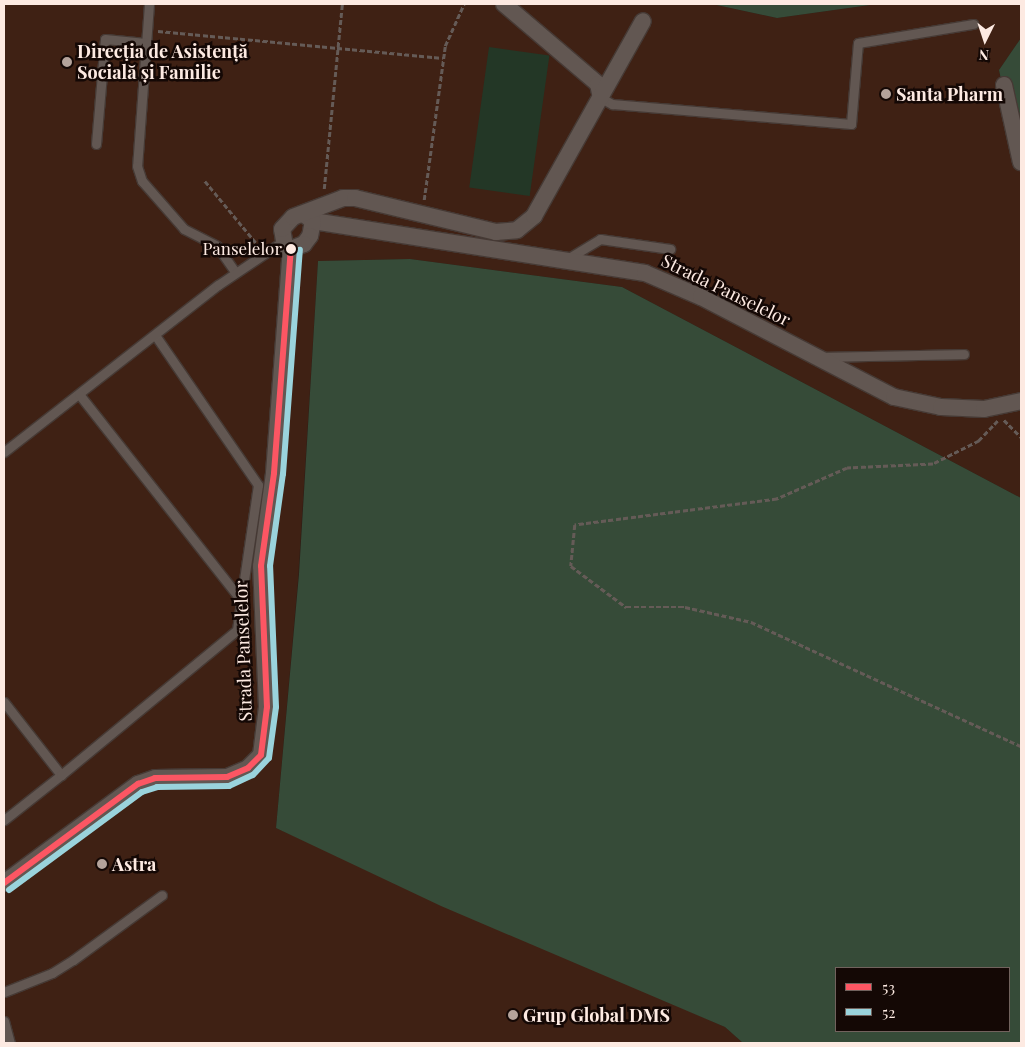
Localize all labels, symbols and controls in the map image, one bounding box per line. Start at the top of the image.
north arrow [960,15,1010,65]
place label: Direcția de Asistență Socială și Familie [77,41,249,84]
text: N [978,46,990,65]
marker: Direcția de Asistență Socială și Familie [61,56,73,68]
place label: Santa Pharm [896,83,1003,105]
marker: Santa Pharm [880,88,892,100]
place label: Panselelor [202,239,282,259]
marker: Panselelor [286,244,296,254]
street label: Strada Panselelor [658,249,794,331]
street label: Strada Panselelor [230,580,256,722]
place label: Astra [112,853,156,875]
marker: Astra [96,858,108,870]
legend [835,967,1010,1032]
text: 53 [882,977,895,997]
text: 52 [882,1002,895,1022]
place label: Grup Global DMS [523,1004,670,1026]
marker: Grup Global DMS [507,1009,519,1021]

